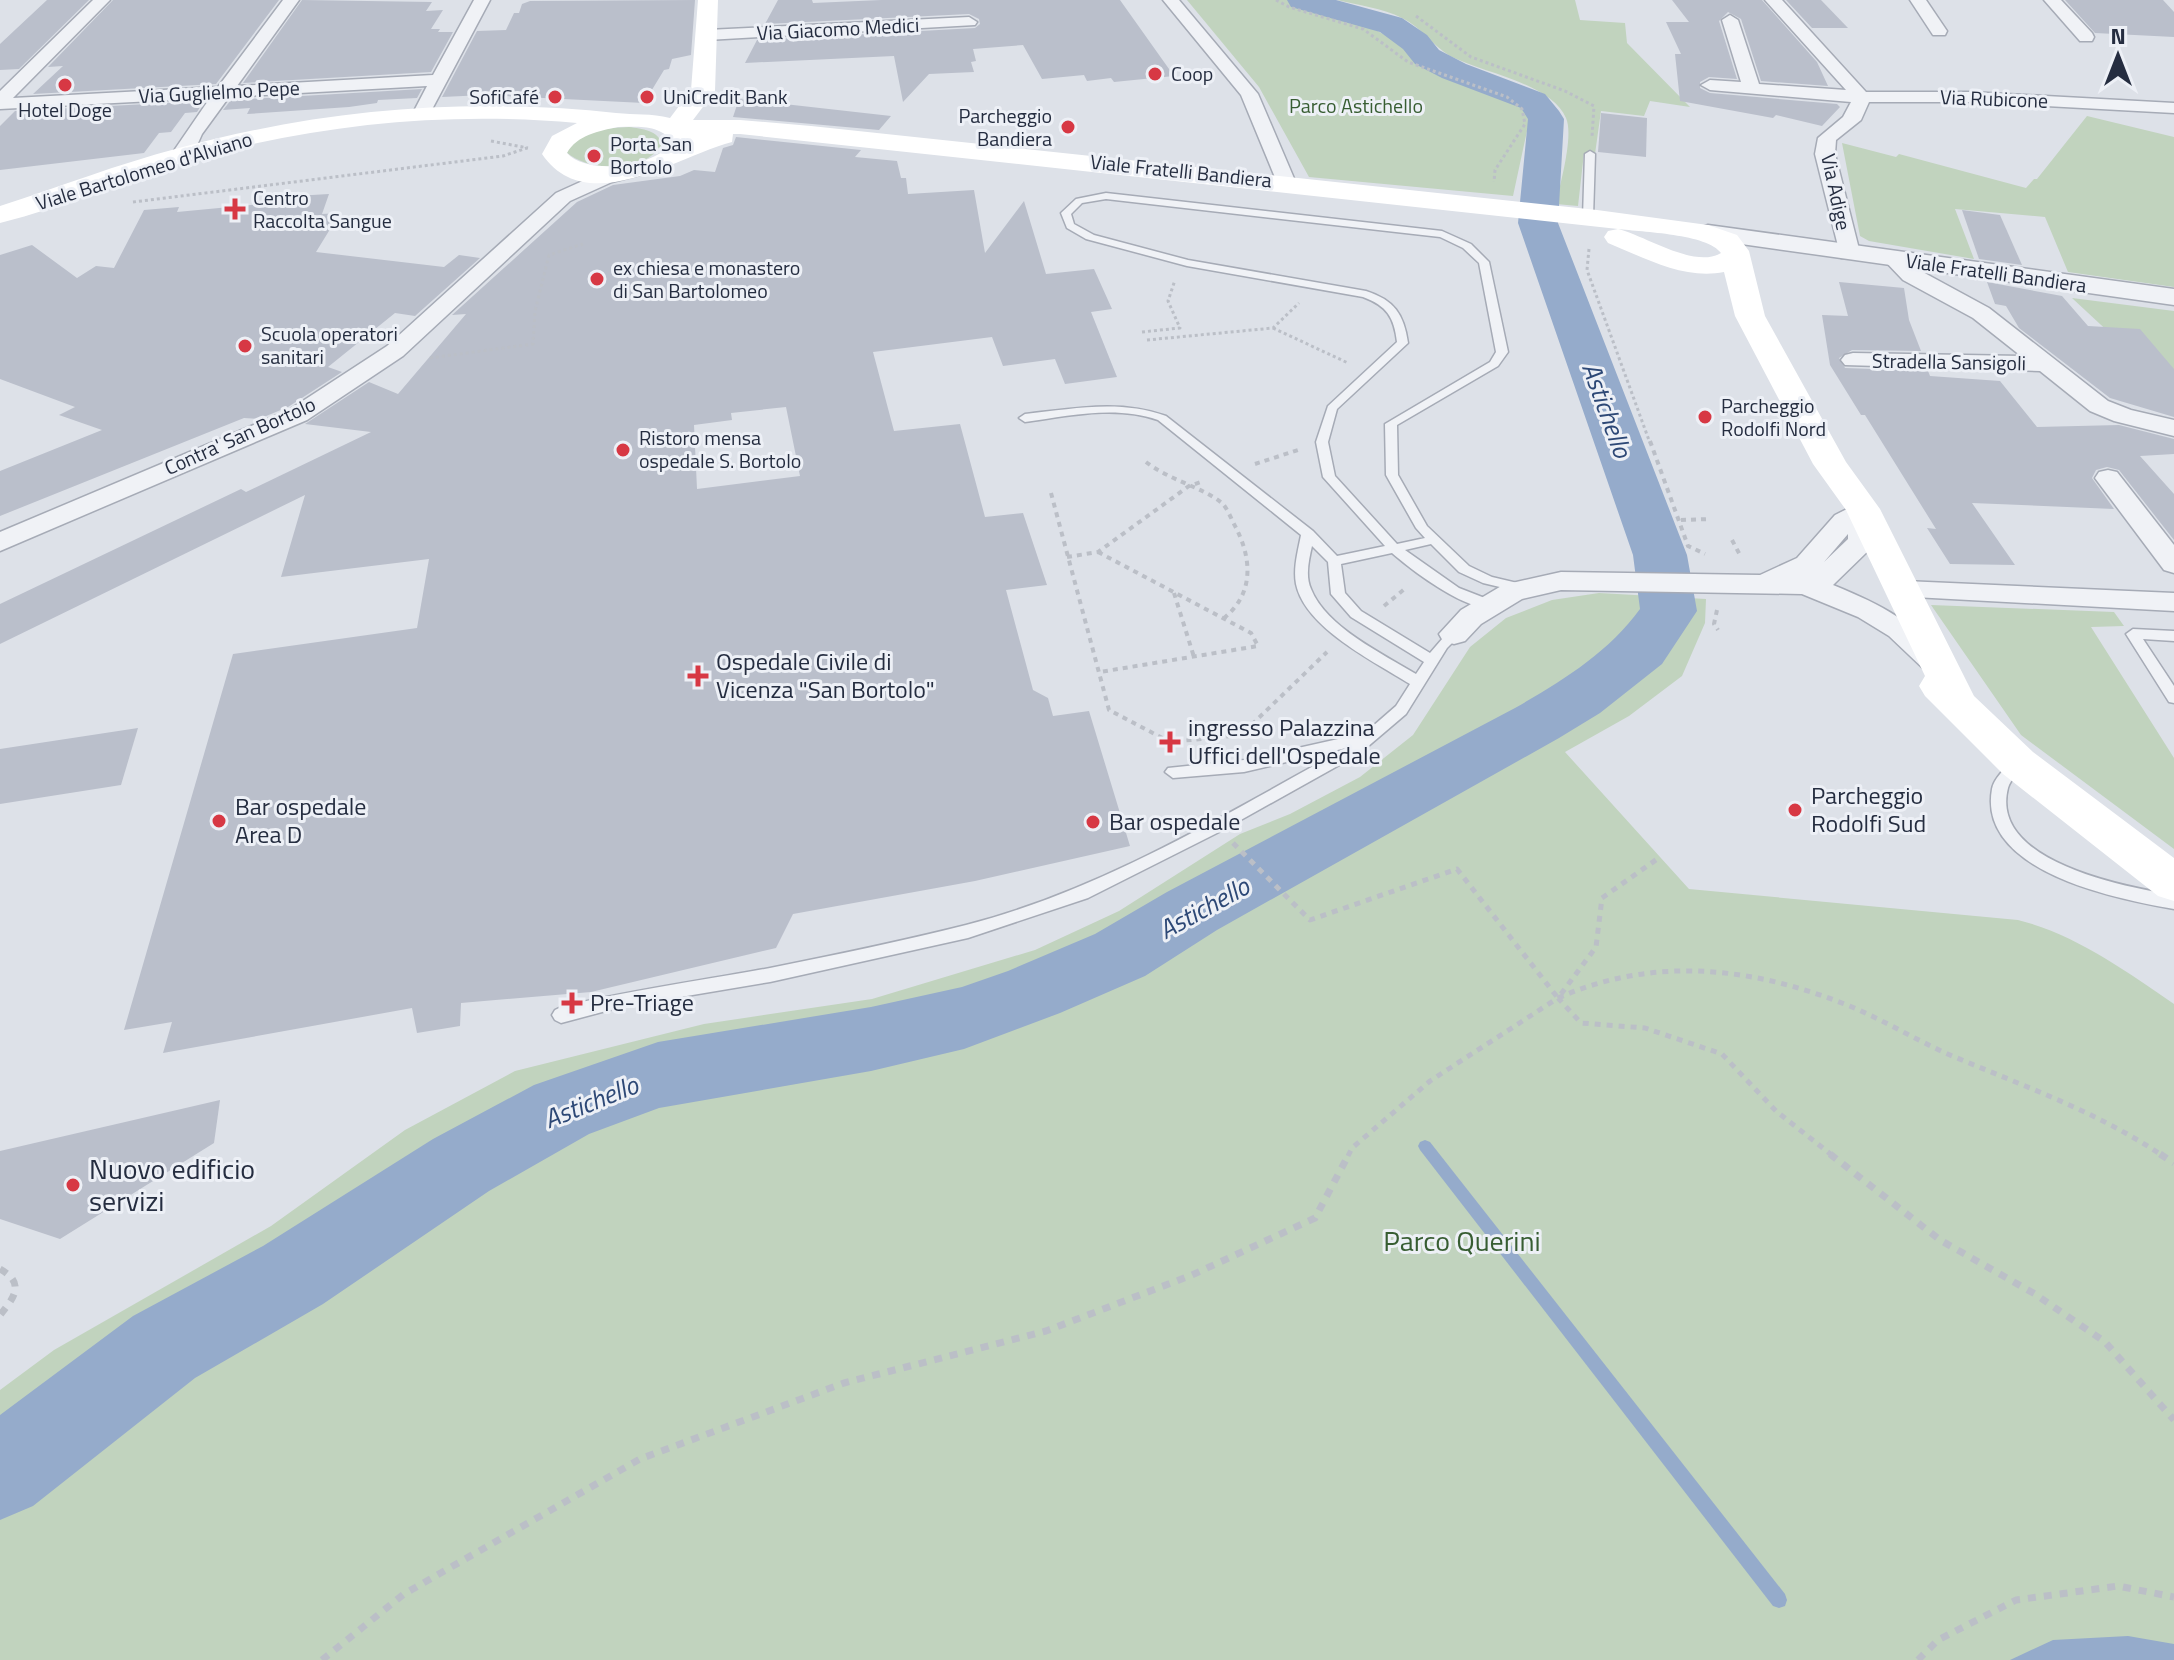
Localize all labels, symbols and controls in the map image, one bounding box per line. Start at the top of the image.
street label: Via Giacomo Medici [756,9,920,48]
north arrow [2078,16,2158,96]
text: N [2110,19,2126,53]
place label: Coop [1171,58,1213,89]
marker: Coop [1146,65,1164,83]
street label: Via Guglielmo Pepe [137,72,300,111]
marker: Hotel Doge [56,76,74,94]
place label: SofiCafé [469,81,539,112]
place label: UniCredit Bank [663,81,788,112]
street label: Via Rubicone [1939,81,2049,116]
marker: SofiCafé [546,88,564,106]
marker: UniCredit Bank [638,88,656,106]
park label: Parco Astichello [1289,90,1423,121]
place label: Hotel Doge [18,94,112,125]
place label: Parcheggio Bandiera [958,100,1052,154]
marker: Parcheggio Bandiera [1059,118,1077,136]
street label: Viale Bartolomeo d'Alviano [32,123,256,218]
place label: Porta San Bortolo [610,128,692,182]
street label: Viale Fratelli Bandiera [1089,146,1273,195]
marker: Porta San Bortolo [585,147,603,165]
street label: Via Adige [1813,151,1860,233]
place label: Centro Raccolta Sangue [253,182,392,236]
marker: Centro Raccolta Sangue [224,198,246,220]
street label: Viale Fratelli Bandiera [1904,244,2089,301]
place label: ex chiesa e monastero di San Bartolomeo [613,252,800,306]
marker: ex chiesa e monastero di San Bartolomeo [588,270,606,288]
place label: Scuola operatori sanitari [261,318,398,372]
marker: Scuola operatori sanitari [236,337,254,355]
street label: Stradella Sansigoli [1872,345,2026,378]
water label: Astichello [1572,357,1643,464]
street label: Contra' San Bortolo [159,388,321,483]
place label: Parcheggio Rodolfi Nord [1721,390,1826,444]
marker: Parcheggio Rodolfi Nord [1696,408,1714,426]
place label: Ristoro mensa ospedale S. Bortolo [639,422,801,476]
marker: Ristoro mensa ospedale S. Bortolo [614,441,632,459]
place label: Ospedale Civile di Vicenza "San Bortolo" [716,643,935,707]
marker: Ospedale Civile di Vicenza "San Bortolo" [687,665,709,687]
place label: ingresso Palazzina Uffici dell'Ospedale [1188,709,1381,773]
marker: ingresso Palazzina Uffici dell'Ospedale [1159,731,1181,753]
place label: Parcheggio Rodolfi Sud [1811,777,1926,841]
place label: Bar ospedale Area D [235,788,366,852]
marker: Parcheggio Rodolfi Sud [1786,801,1804,819]
place label: Bar ospedale [1109,803,1240,839]
marker: Bar ospedale Area D [210,812,228,830]
marker: Bar ospedale [1084,813,1102,831]
water label: Astichello [1151,866,1257,949]
place label: Pre-Triage [590,984,694,1020]
marker: Pre-Triage [561,992,583,1014]
water label: Astichello [538,1065,645,1138]
place label: Nuovo edificio servizi [89,1147,255,1222]
marker: Nuovo edificio servizi [64,1176,82,1194]
park label: Parco Querini [1383,1219,1541,1262]

